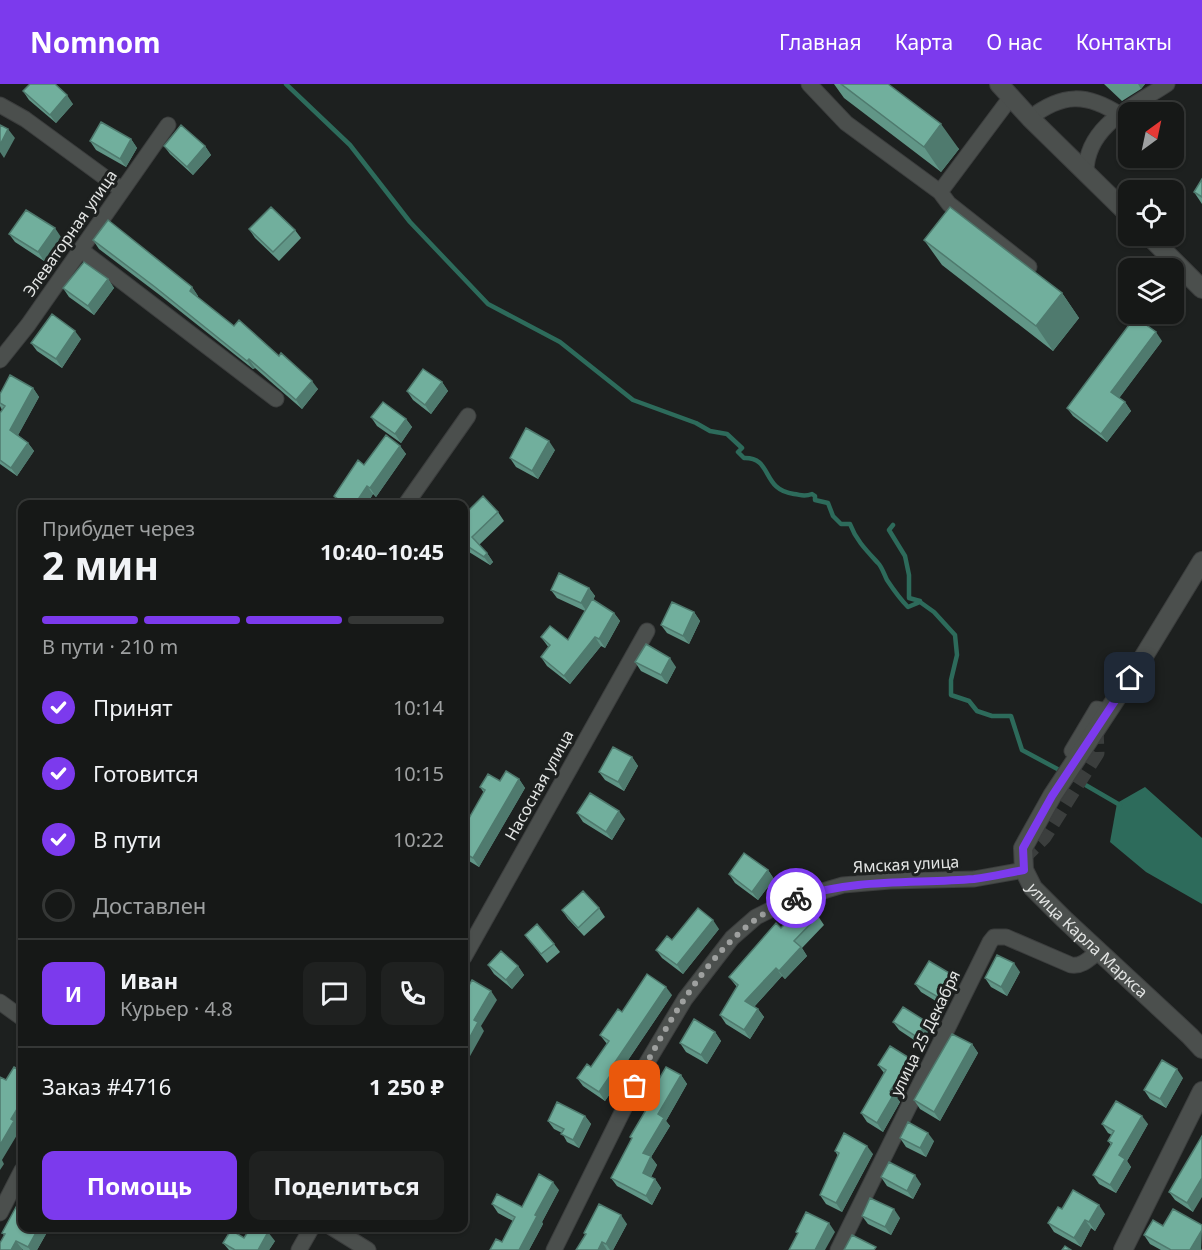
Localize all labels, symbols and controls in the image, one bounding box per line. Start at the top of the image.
text: Nomnom [30,23,161,61]
text: Главная [779,28,862,56]
text: Карта [895,28,953,56]
text: О нас [986,28,1043,56]
text: Контакты [1076,28,1172,56]
north arrow [1118,102,1184,168]
map controls [1118,102,1184,324]
street label: Элеваторная улица [18,165,122,301]
button: locate [1118,180,1184,246]
button: layers [1118,258,1184,324]
text: Прибудет через [42,515,195,542]
text: 10:40–10:45 [320,536,444,566]
text: 2 мин [42,538,159,591]
text: В пути · 210 m [42,633,178,660]
pin [1104,652,1155,703]
icon: home [1113,661,1146,694]
icon: check [42,691,75,724]
text: Принят [93,692,173,722]
text: 10:14 [393,694,444,721]
street label: Насосная улица [499,726,579,844]
icon: check [42,757,75,790]
text: Готовится [93,758,199,788]
text: 10:15 [393,760,444,787]
icon: check [42,823,75,856]
text: В пути [93,824,161,854]
text: 10:22 [393,826,444,853]
street label: Ямская улица [852,850,960,878]
courier [766,868,826,928]
street label: улица Карла Маркса [1021,880,1153,1003]
icon: bike [780,882,813,915]
text: Доставлен [93,890,206,920]
button: chat [303,962,366,1025]
button: phone [381,962,444,1025]
text: Иван [120,965,178,995]
street label: улица 25 Декабря [885,966,965,1100]
text: И [65,978,82,1008]
text: Курьер · 4.8 [120,995,233,1022]
pin [609,1060,660,1111]
icon: bag [618,1069,651,1102]
text: Заказ #4716 [42,1071,171,1101]
text: 1 250 ₽ [369,1071,444,1101]
button: Помощь [42,1151,237,1220]
button: Поделиться [249,1151,444,1220]

